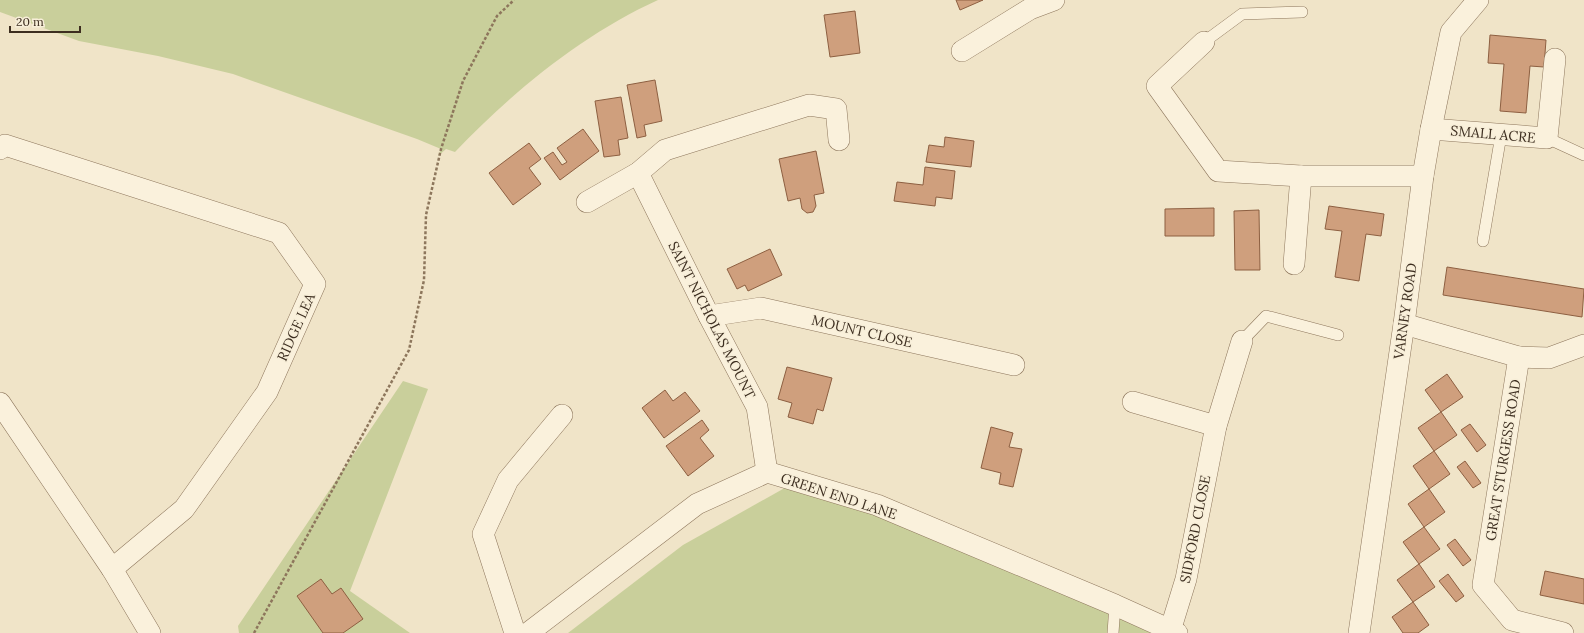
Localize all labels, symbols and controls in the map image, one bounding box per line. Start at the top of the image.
scale bar [10,8,80,34]
text: 20 m [16,14,44,29]
street label: SMALL ACRE [1450,121,1537,147]
street label: SAINT NICHOLAS MOUNT [664,238,760,402]
street label: VARNEY ROAD [1389,262,1421,361]
street label: RIDGE LEA [273,290,319,364]
street label: MOUNT CLOSE [810,311,914,351]
street label: GREAT STURGESS ROAD [1481,378,1525,542]
street label: GREEN END LANE [779,469,900,523]
street label: SIDFORD CLOSE [1176,473,1214,585]

